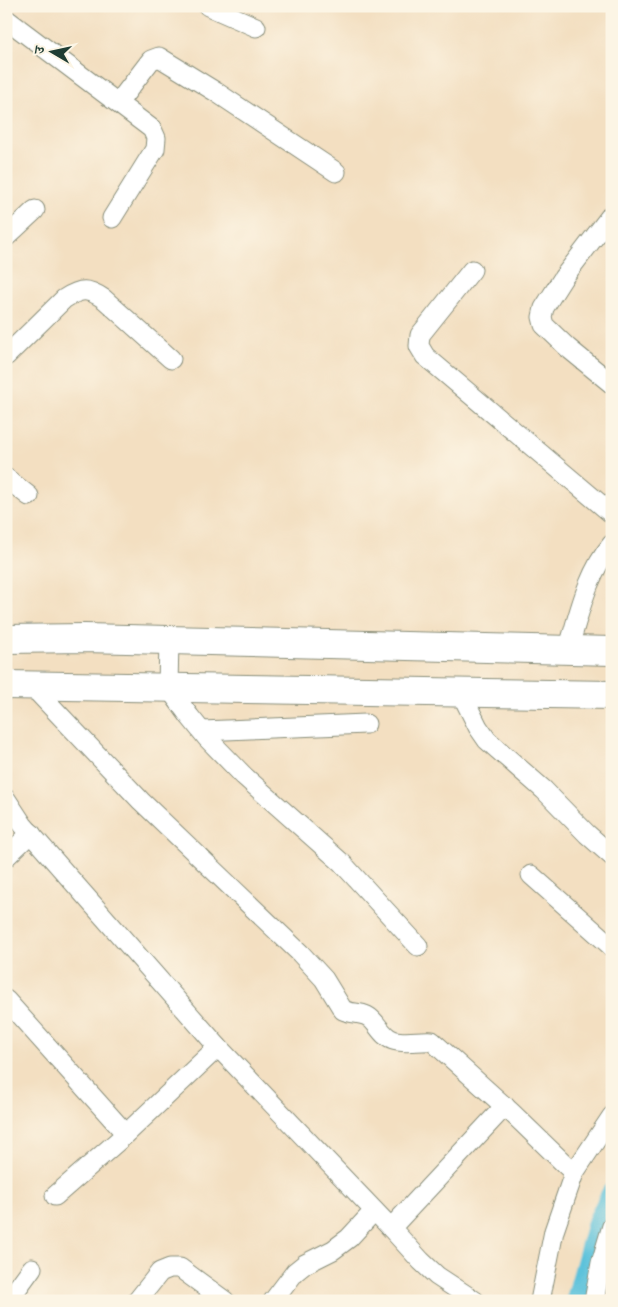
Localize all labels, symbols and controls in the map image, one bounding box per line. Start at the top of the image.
north arrow [28,28,78,78]
text: उ [30,44,49,56]

